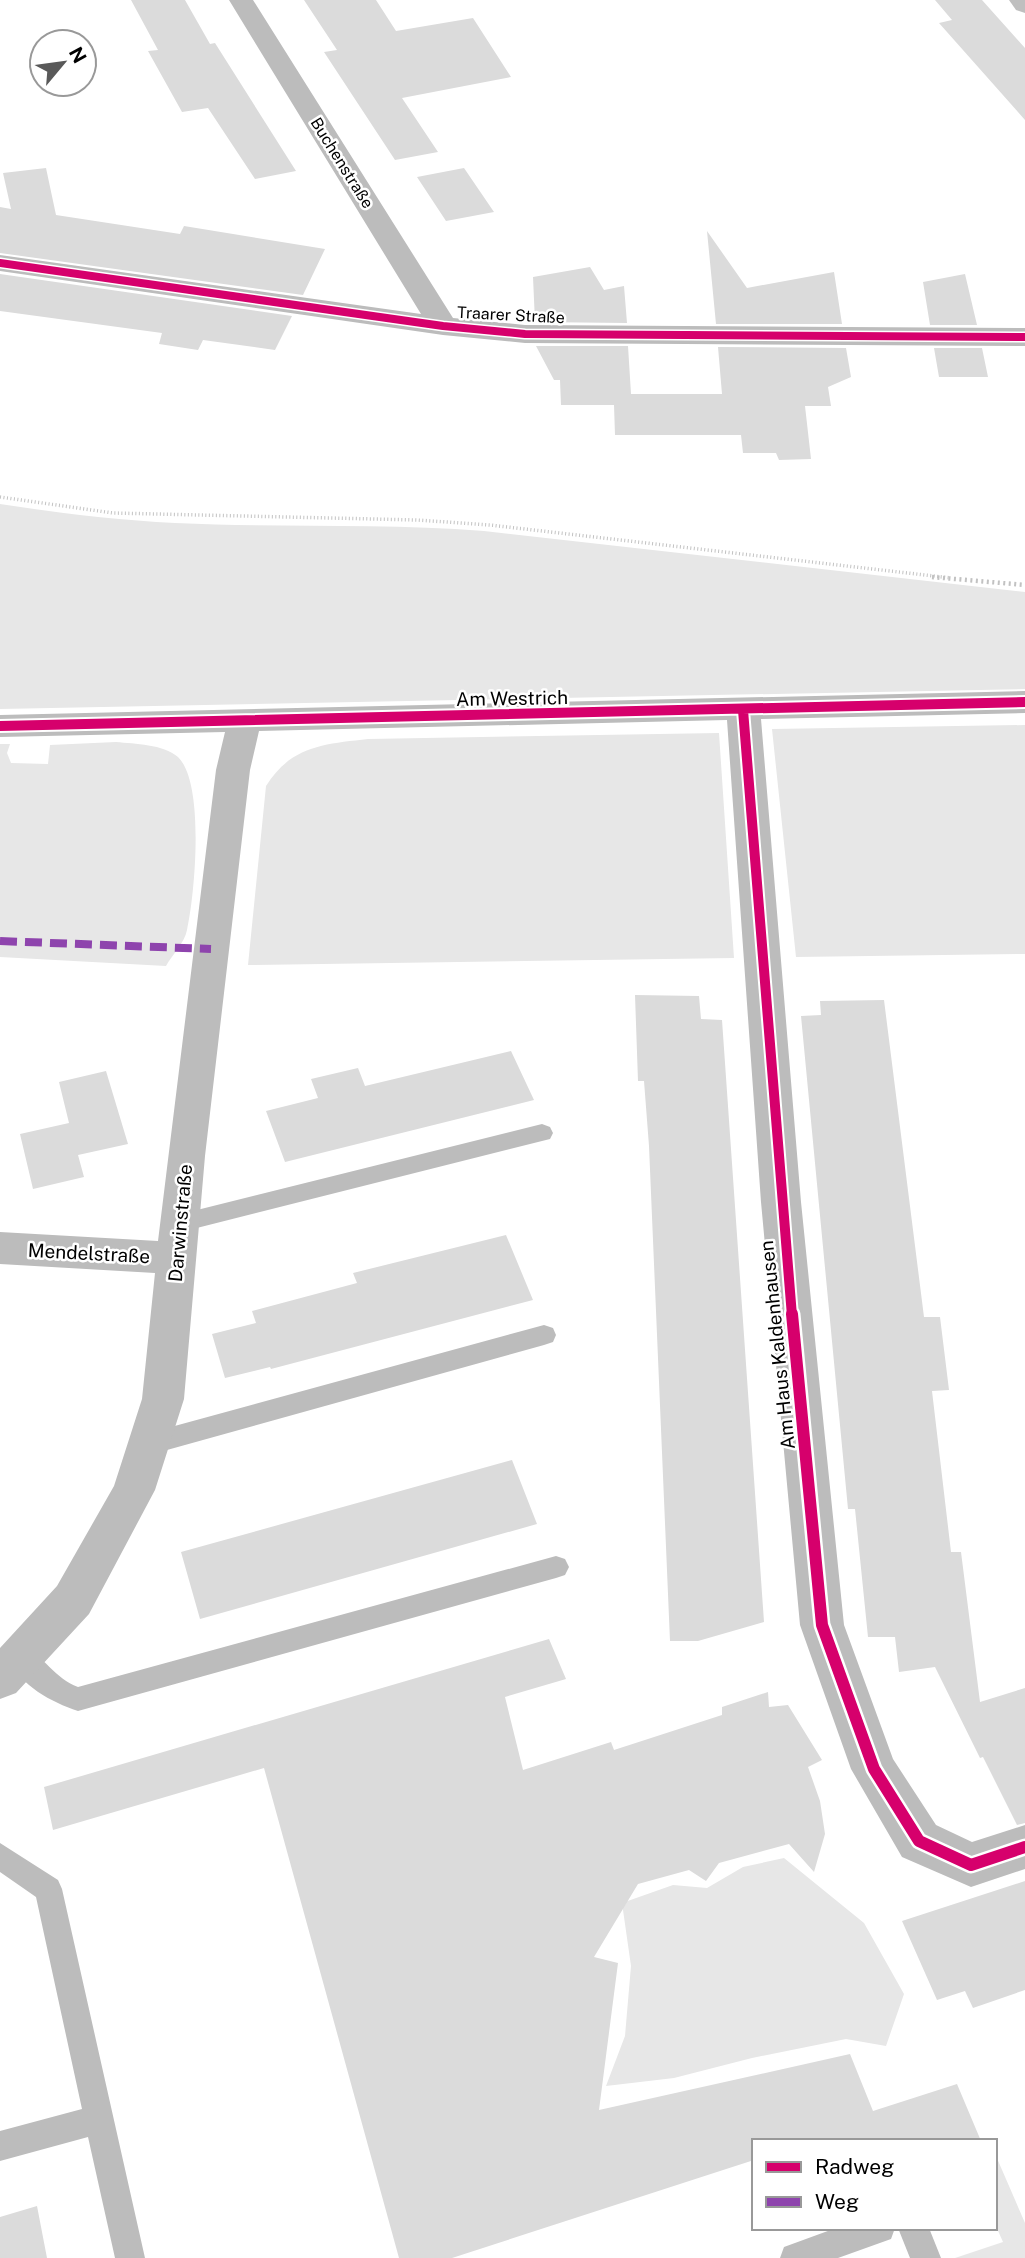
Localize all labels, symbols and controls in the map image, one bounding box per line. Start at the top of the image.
north arrow [28,28,98,98]
text: N [65,43,91,67]
street label: Buchenstraße [307,114,377,212]
street label: Traarer Straße [457,303,565,327]
street label: Am Westrich [456,686,568,710]
street label: Darwinstraße [164,1163,196,1283]
street label: Mendelstraße [27,1239,151,1267]
street label: Am Haus Kaldenhausen [755,1239,799,1451]
legend [752,2139,997,2230]
text: Radweg [815,2154,894,2179]
text: Weg [815,2189,859,2214]

